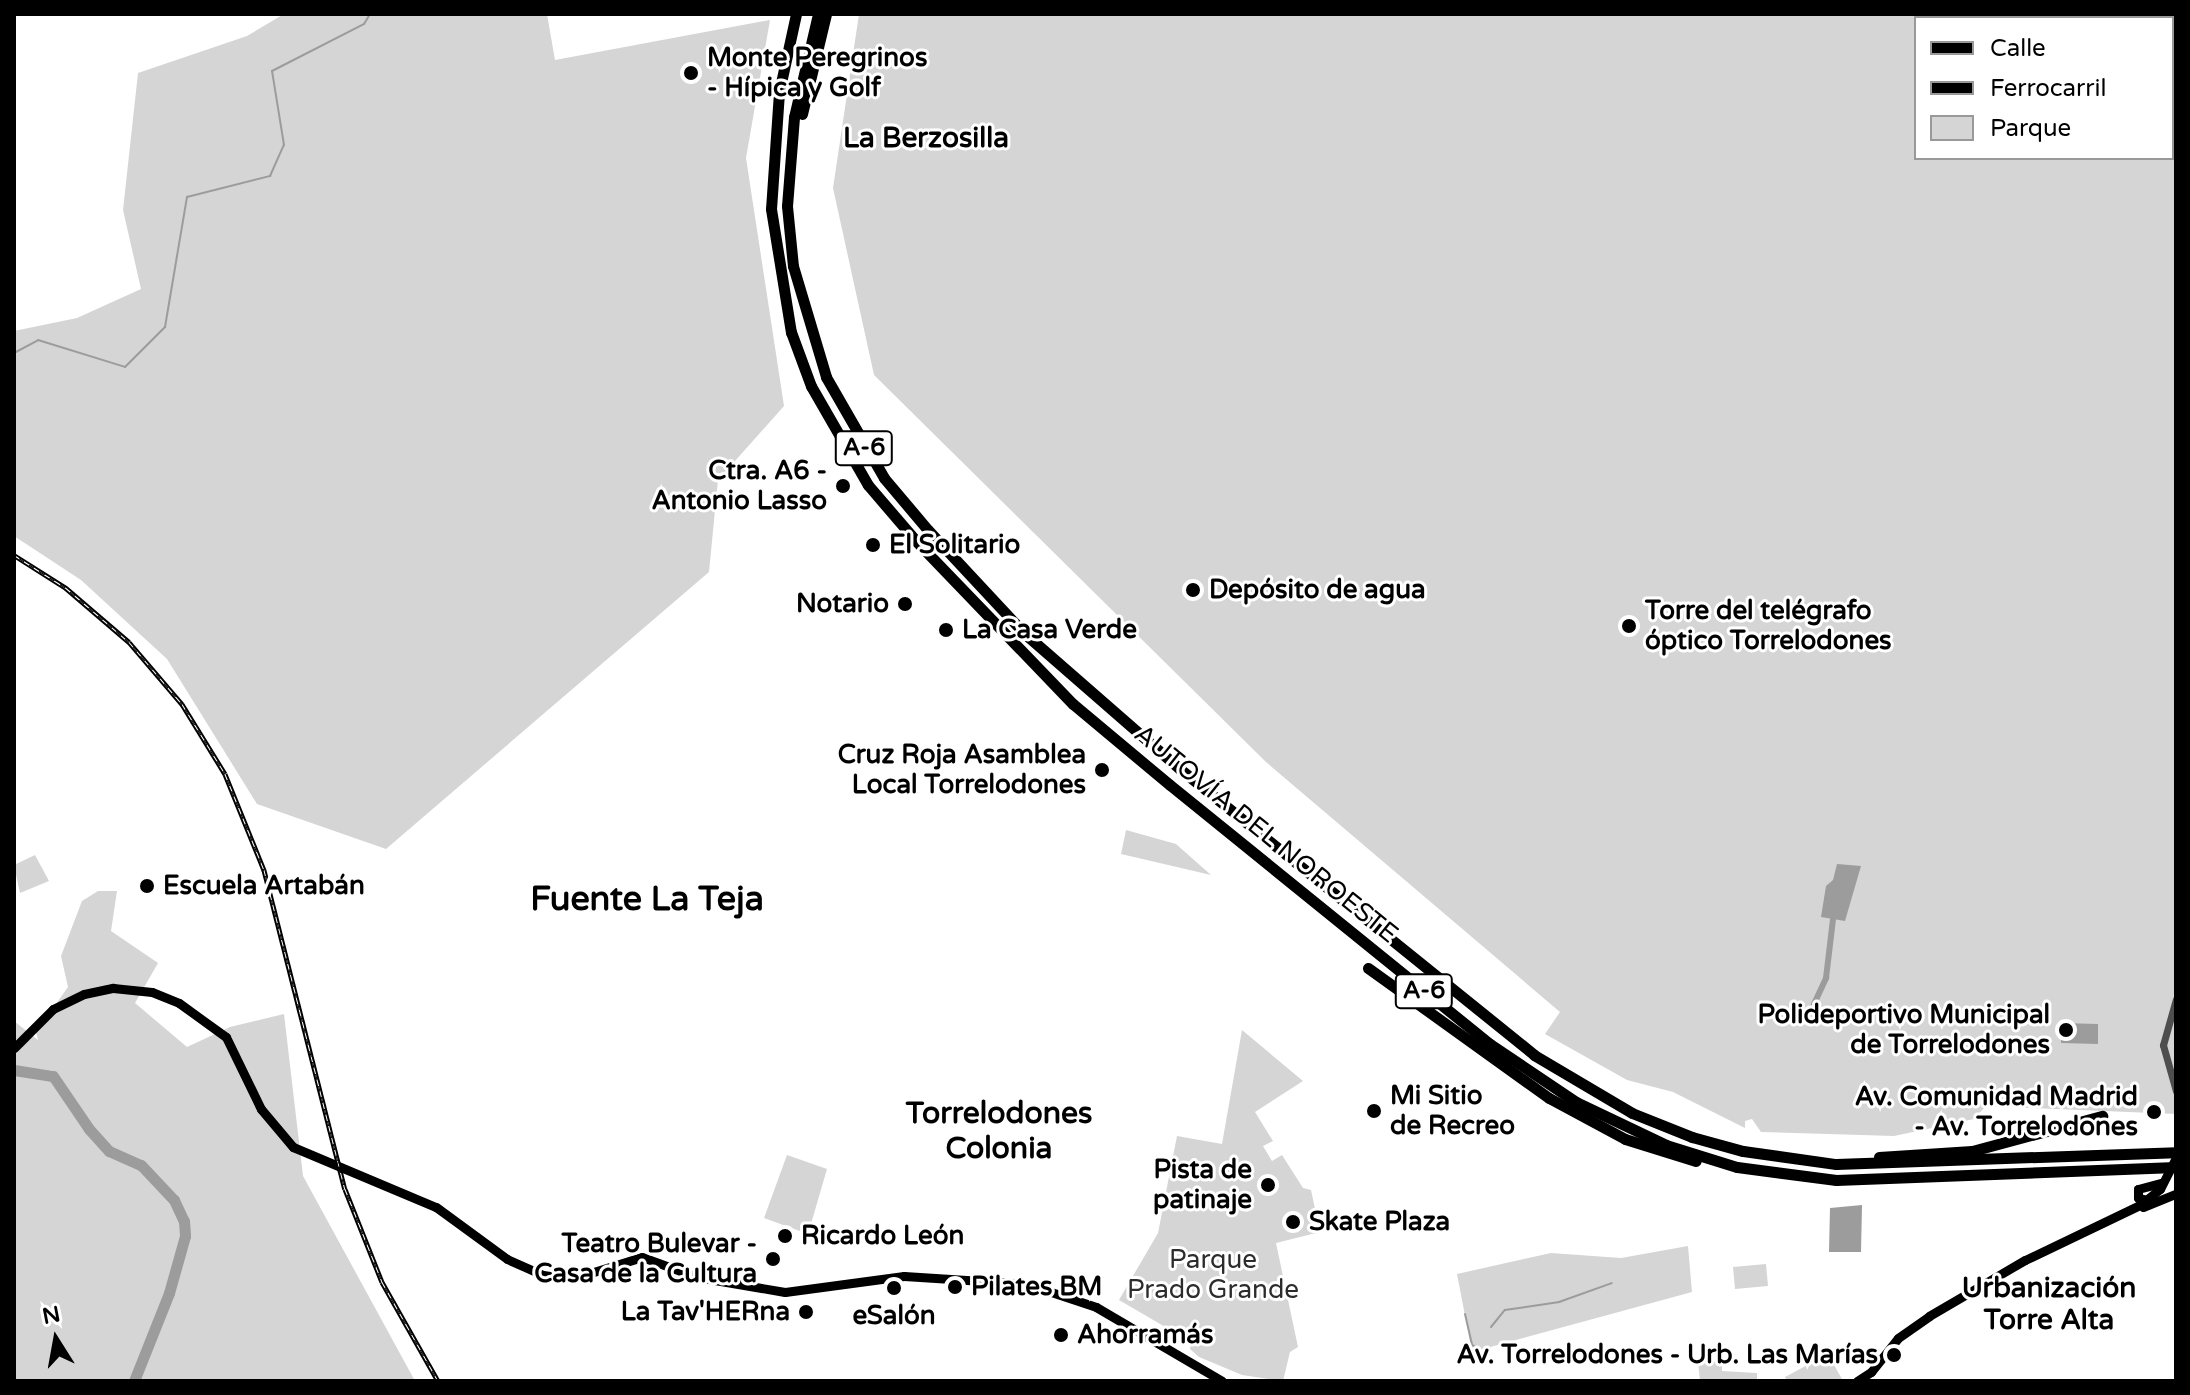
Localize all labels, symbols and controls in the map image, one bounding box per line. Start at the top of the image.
legend [1914,16,2174,160]
text: Calle [1990,34,2046,63]
place label: Monte Peregrinos - Hípica y Golf [707,42,927,104]
marker: Monte Peregrinos - Hípica y Golf [682,64,700,82]
text: Ferrocarril [1990,74,2106,103]
text: Parque [1990,114,2071,143]
district label: La Berzosilla [843,121,1009,155]
road number: A-6 [834,428,894,468]
place label: Ctra. A6 - Antonio Lasso [651,455,827,516]
marker: Ctra. A6 - Antonio Lasso [834,477,852,495]
place label: El Solitario [889,529,1020,561]
marker: El Solitario [864,536,882,554]
place label: Depósito de agua [1209,574,1426,606]
marker: Depósito de agua [1184,581,1202,599]
place label: Notario [796,588,889,620]
marker: Notario [896,595,914,613]
place label: Torre del telégrafo óptico Torrelodones [1645,595,1892,656]
place label: La Casa Verde [962,614,1137,646]
marker: Torre del telégrafo óptico Torrelodones [1620,617,1638,635]
marker: La Casa Verde [937,621,955,639]
street label: AUTOVÍA DEL NOROESTE [1128,718,1404,950]
place label: Cruz Roja Asamblea Local Torrelodones [838,739,1086,800]
marker: Cruz Roja Asamblea Local Torrelodones [1093,761,1111,779]
place label: Escuela Artabán [163,870,365,902]
marker: Escuela Artabán [138,877,156,895]
district label: Fuente La Teja [530,880,764,920]
road number: A-6 [1394,971,1454,1011]
place label: Polideportivo Municipal de Torrelodones [1758,999,2050,1060]
marker: Polideportivo Municipal de Torrelodones [2057,1021,2075,1039]
place label: Mi Sitio de Recreo [1390,1080,1515,1142]
place label: Av. Comunidad Madrid - Av. Torrelodones [1855,1081,2138,1142]
district label: Torrelodones Colonia [906,1096,1092,1166]
marker: Mi Sitio de Recreo [1365,1102,1383,1120]
marker: Av. Comunidad Madrid - Av. Torrelodones [2145,1103,2163,1121]
place label: Pista de patinaje [1153,1154,1252,1216]
marker: Pista de patinaje [1259,1176,1277,1194]
place label: Skate Plaza [1309,1206,1450,1238]
marker: Skate Plaza [1284,1213,1302,1231]
place label: Ricardo León [801,1220,964,1252]
marker: Ricardo León [776,1227,794,1245]
place label: Teatro Bulevar - Casa de la Cultura [534,1228,757,1290]
park label: Parque Prado Grande [1127,1244,1299,1306]
marker: Teatro Bulevar - Casa de la Cultura [764,1250,782,1268]
place label: Pilates BM [971,1271,1102,1303]
district label: Urbanización Torre Alta [1962,1271,2136,1337]
marker: Pilates BM [946,1278,964,1296]
marker: eSalón [885,1279,903,1297]
place label: La Tav'HERna [621,1296,790,1328]
north arrow [16,1299,96,1379]
place label: eSalón [852,1300,936,1332]
text: N [40,1301,63,1330]
marker: La Tav'HERna [797,1303,815,1321]
place label: Ahorramás [1077,1319,1213,1351]
marker: Ahorramás [1052,1326,1070,1344]
place label: Av. Torrelodones - Urb. Las Marías [1456,1339,1878,1371]
marker: Av. Torrelodones - Urb. Las Marías [1885,1346,1903,1364]

